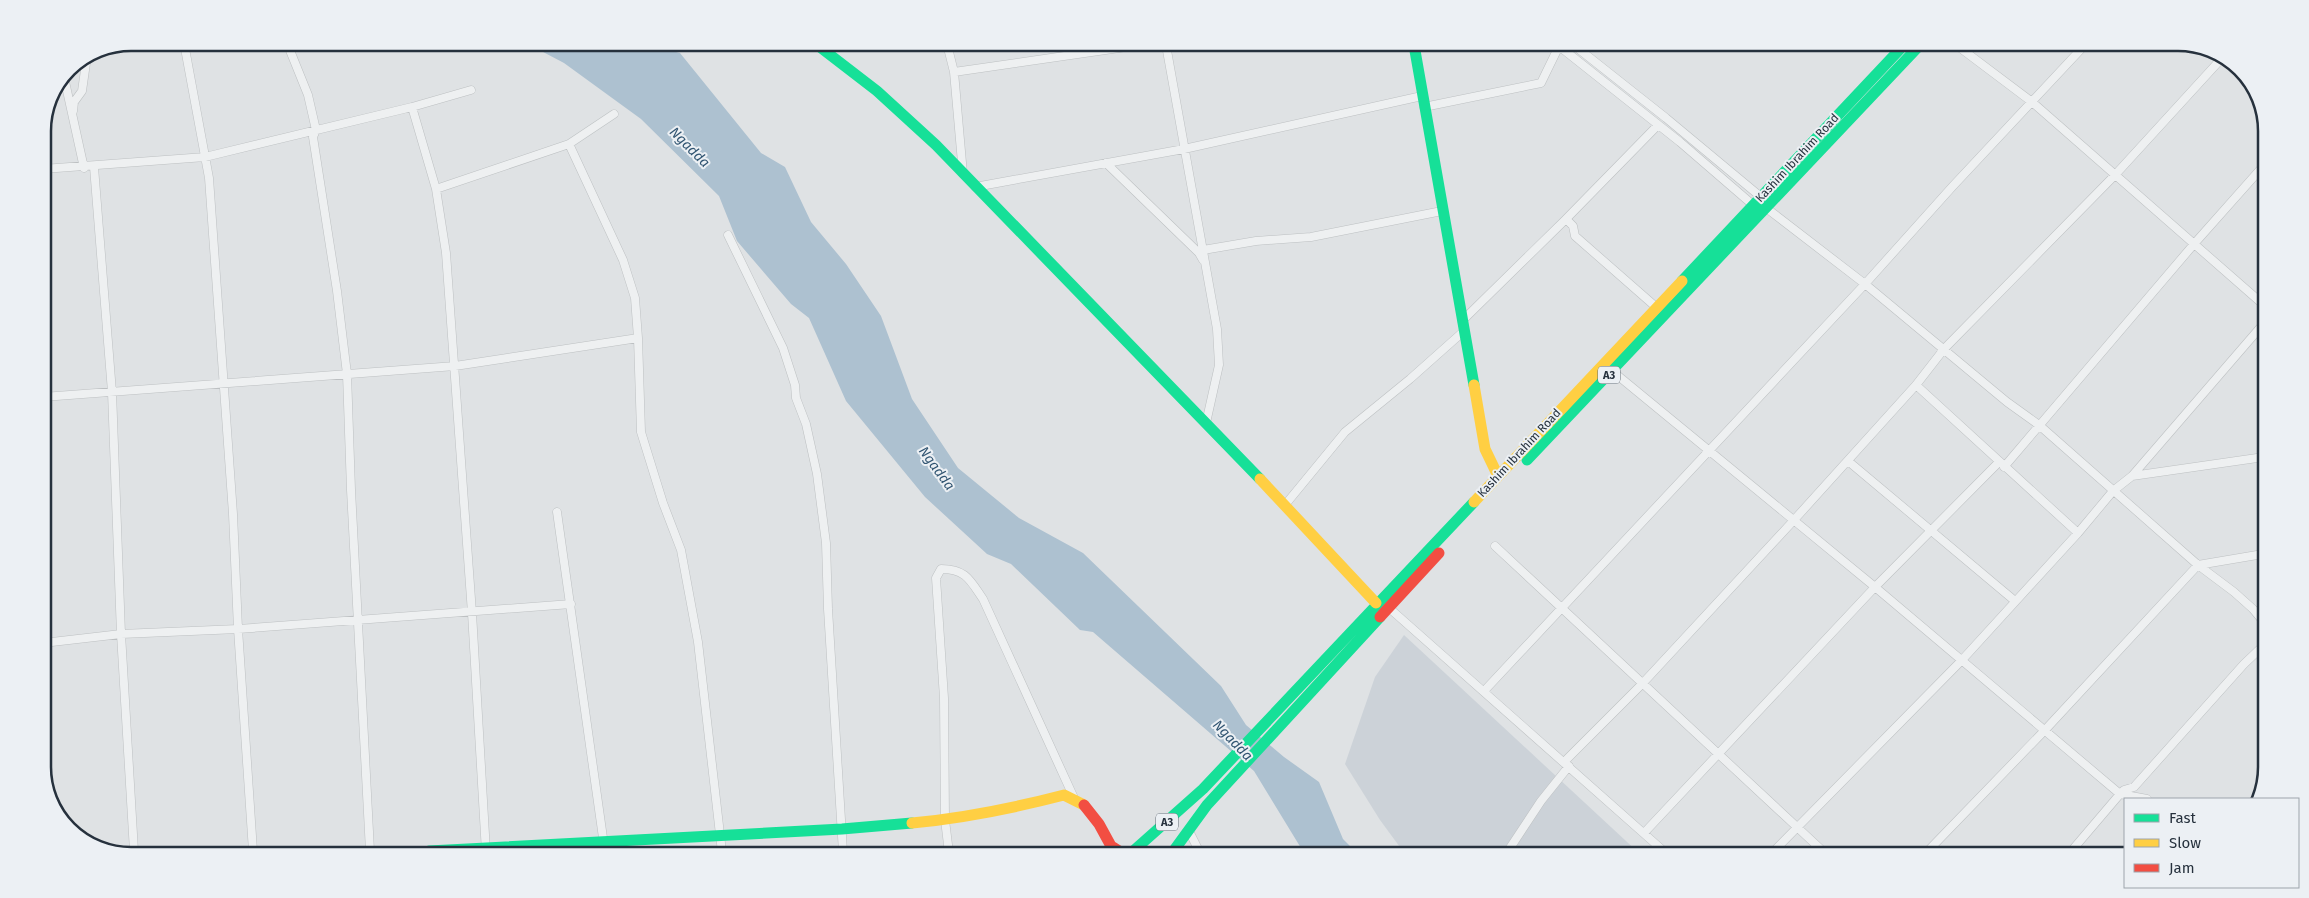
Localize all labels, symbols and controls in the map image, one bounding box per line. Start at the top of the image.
street label: Kashim Ibrahim Road [1752,111,1842,205]
water label: Ngadda [666,124,713,171]
road number: A3 [1598,366,1620,384]
street label: Kashim Ibrahim Road [1474,406,1564,500]
water label: Ngadda [915,443,958,494]
water label: Ngadda [1209,716,1256,764]
legend [2124,798,2299,888]
text: Fast [2169,809,2196,827]
road number: A3 [1156,814,1178,830]
text: Slow [2169,834,2201,852]
text: Jam [2169,859,2195,877]

